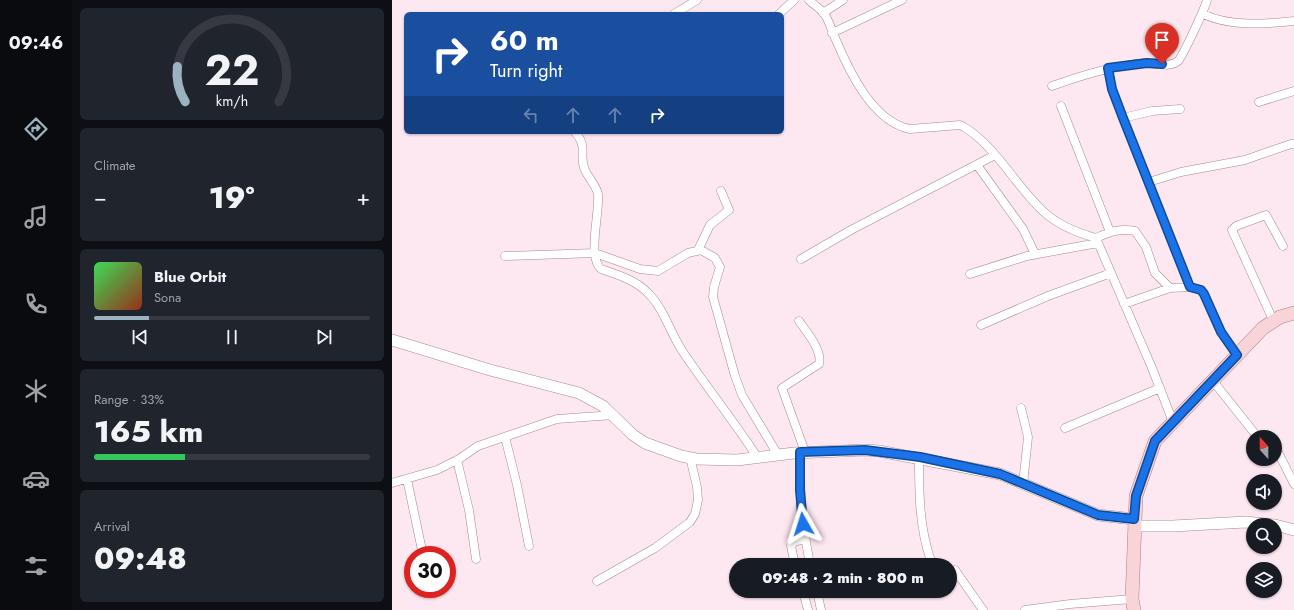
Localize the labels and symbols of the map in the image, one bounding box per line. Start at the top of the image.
pin [1145,23,1179,64]
north arrow [1246,430,1282,466]
position arrow [782,503,824,545]
speed limit sign: 30 [404,546,456,598]

